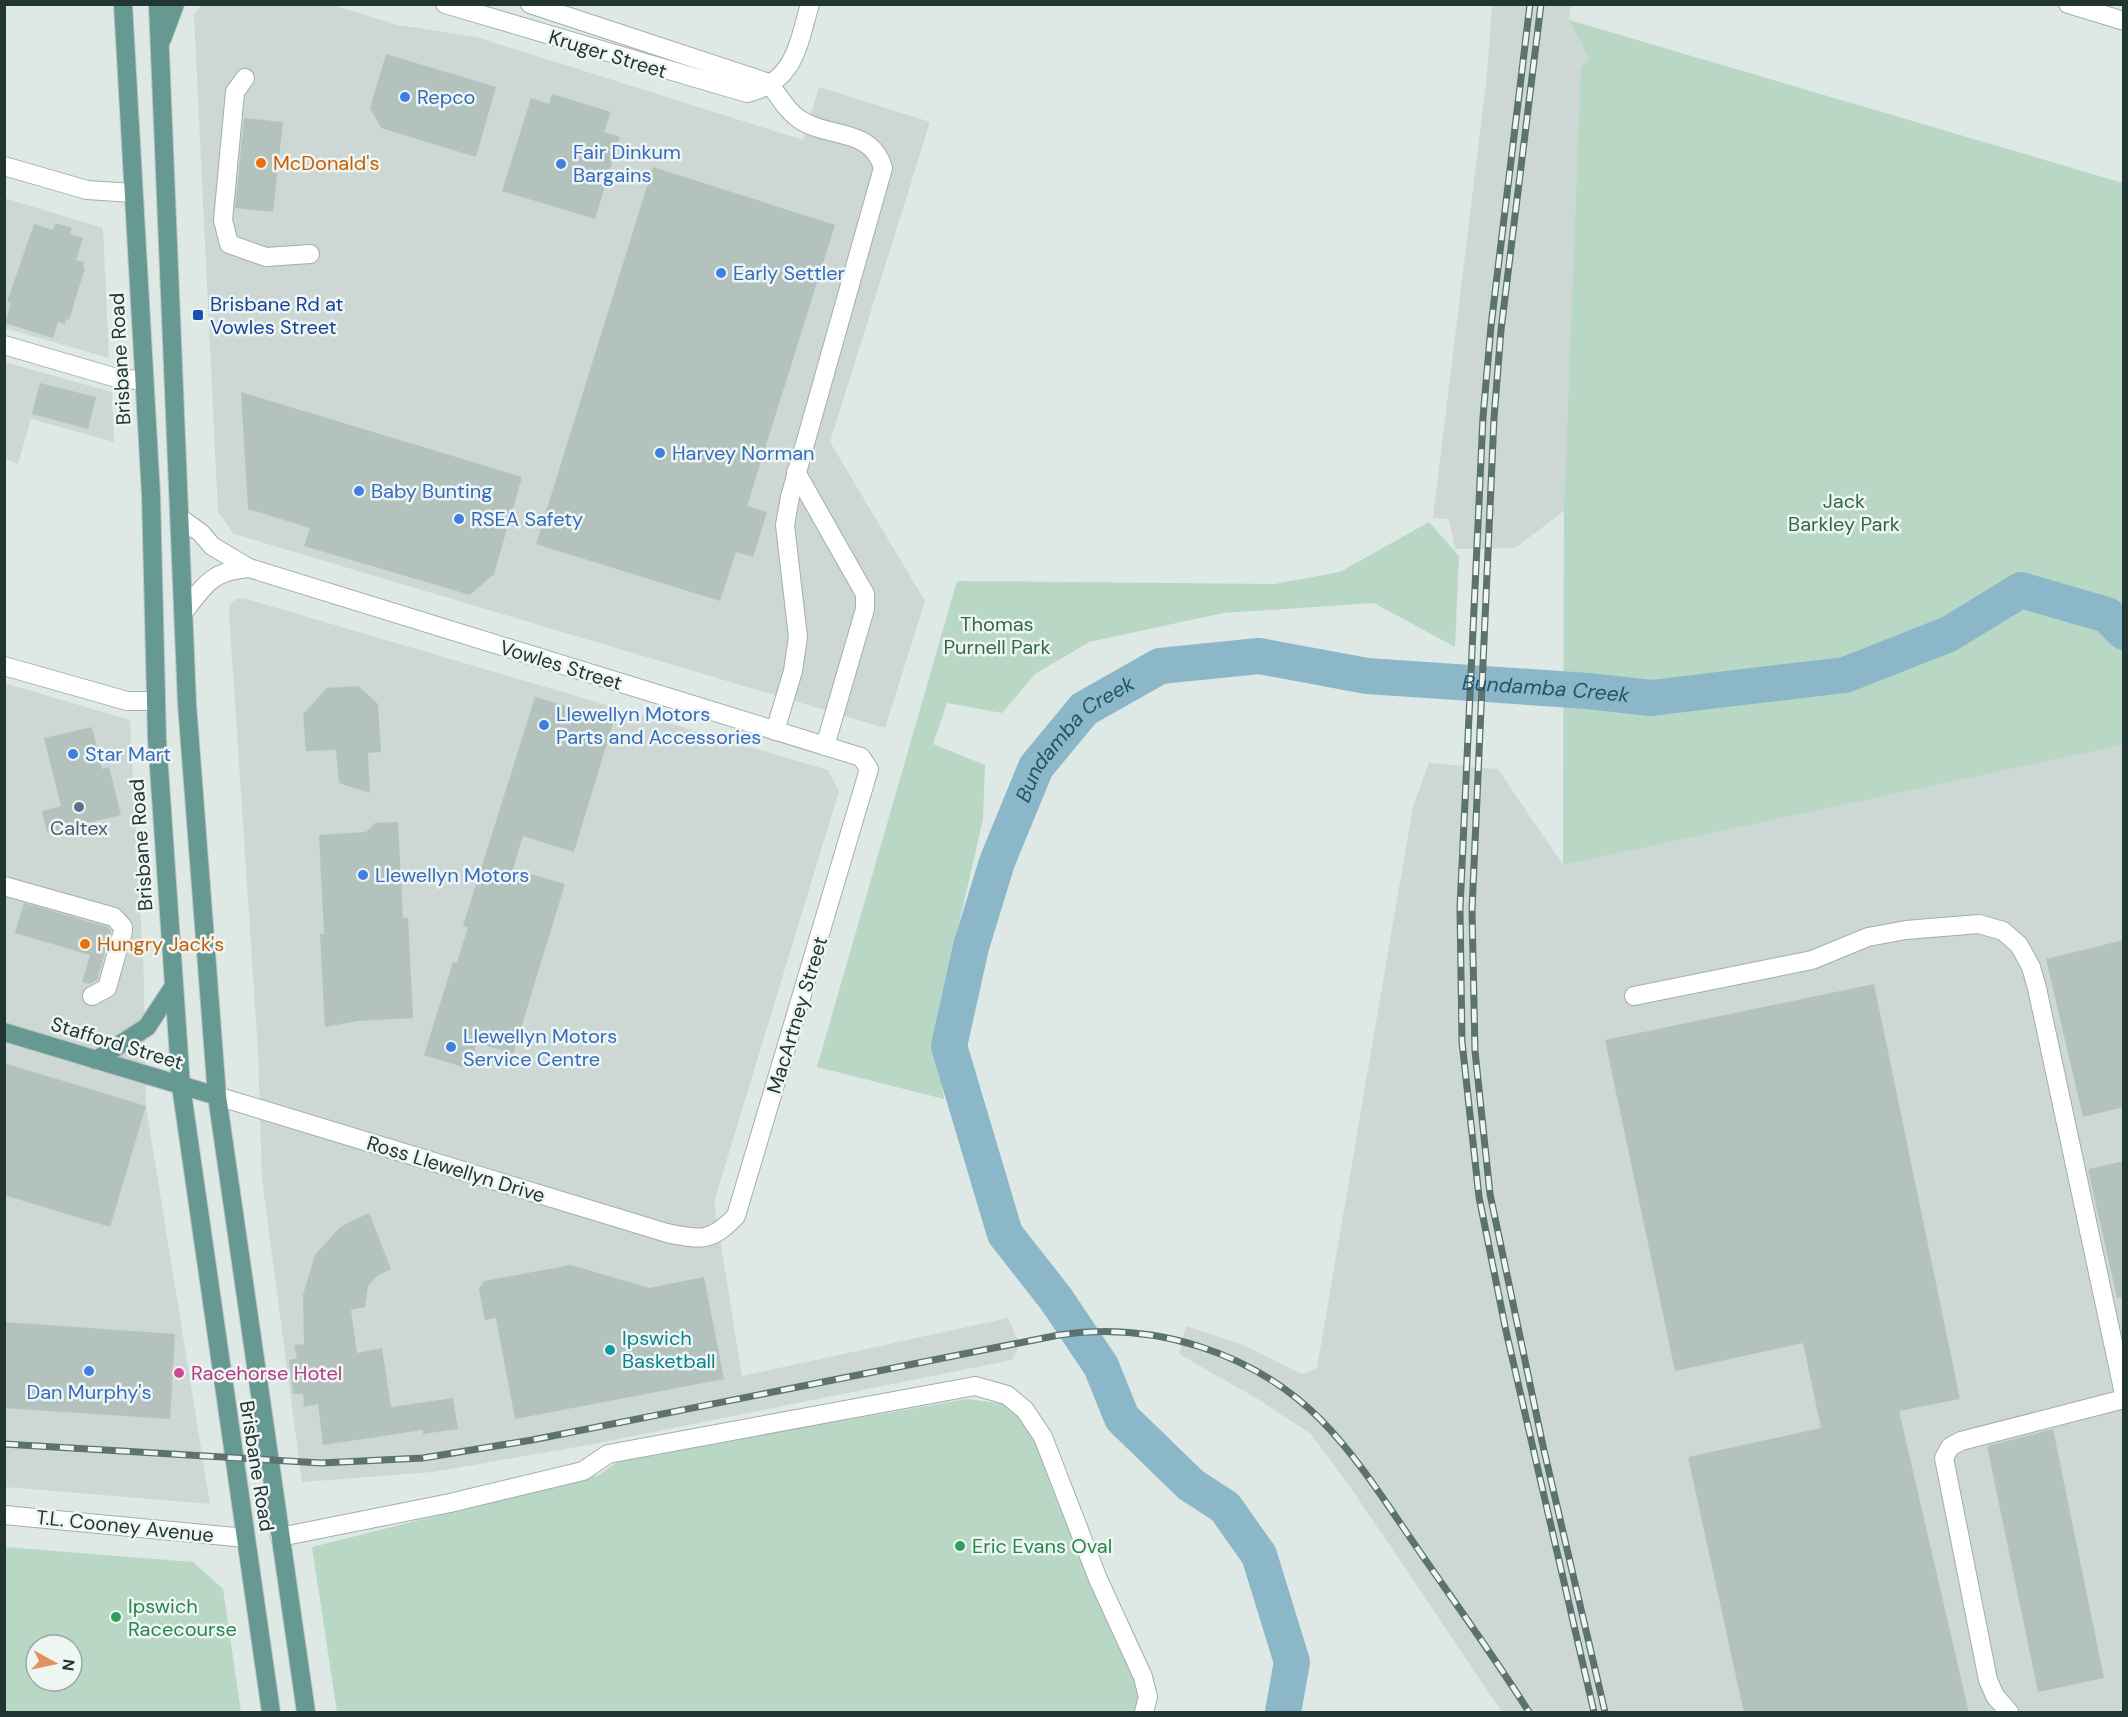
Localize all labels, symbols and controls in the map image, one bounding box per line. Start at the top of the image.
street label: Kruger Street [546,24,670,84]
place label: Repco [417,84,475,110]
marker: Repco [398,90,412,104]
place label: Fair Dinkum Bargains [573,139,681,188]
place label: McDonald's [273,150,379,176]
marker: McDonald's [254,156,268,170]
marker: Fair Dinkum Bargains [554,157,568,171]
place label: Early Settler [733,260,845,286]
marker: Early Settler [714,266,728,280]
place label: Brisbane Rd at Vowles Street [210,291,344,340]
street label: Brisbane Road [104,292,136,426]
marker: Brisbane Rd at Vowles Street [191,308,205,322]
place label: Harvey Norman [672,440,815,466]
marker: Harvey Norman [653,446,667,460]
place label: Baby Bunting [371,478,492,504]
marker: Baby Bunting [352,484,366,498]
park label: Jack Barkley Park [1788,488,1900,537]
place label: RSEA Safety [471,506,583,532]
marker: RSEA Safety [452,512,466,526]
park label: Thomas Purnell Park [943,611,1051,660]
street label: Vowles Street [497,634,626,696]
water label: Bundamba Creek [1461,668,1631,710]
water label: Bundamba Creek [1009,669,1140,806]
place label: Llewellyn Motors Parts and Accessories [556,701,761,750]
marker: Llewellyn Motors Parts and Accessories [537,718,551,732]
place label: Star Mart [85,741,171,767]
marker: Star Mart [66,747,80,761]
street label: Brisbane Road [123,778,159,912]
marker: Caltex [72,800,86,814]
place label: Caltex [50,815,108,841]
place label: Llewellyn Motors [375,862,529,888]
marker: Llewellyn Motors [356,868,370,882]
place label: Hungry Jack's [97,931,224,957]
street label: MacArtney Street [761,933,833,1097]
marker: Hungry Jack's [78,937,92,951]
street label: Stafford Street [48,1011,186,1075]
place label: Llewellyn Motors Service Centre [463,1023,617,1072]
marker: Llewellyn Motors Service Centre [444,1040,458,1054]
street label: Ross Llewellyn Drive [364,1130,548,1208]
place label: Ipswich Basketball [622,1325,716,1374]
marker: Ipswich Basketball [603,1343,617,1357]
place label: Racehorse Hotel [191,1360,342,1386]
marker: Dan Murphy's [82,1364,96,1378]
marker: Racehorse Hotel [172,1366,186,1380]
place label: Dan Murphy's [26,1379,152,1405]
street label: Brisbane Road [234,1399,280,1533]
street label: T.L. Cooney Avenue [35,1504,215,1548]
place label: Eric Evans Oval [972,1533,1112,1559]
marker: Eric Evans Oval [953,1539,967,1553]
place label: Ipswich Racecourse [128,1593,237,1642]
marker: Ipswich Racecourse [109,1610,123,1624]
north arrow [24,1633,84,1693]
text: N [57,1658,80,1672]

